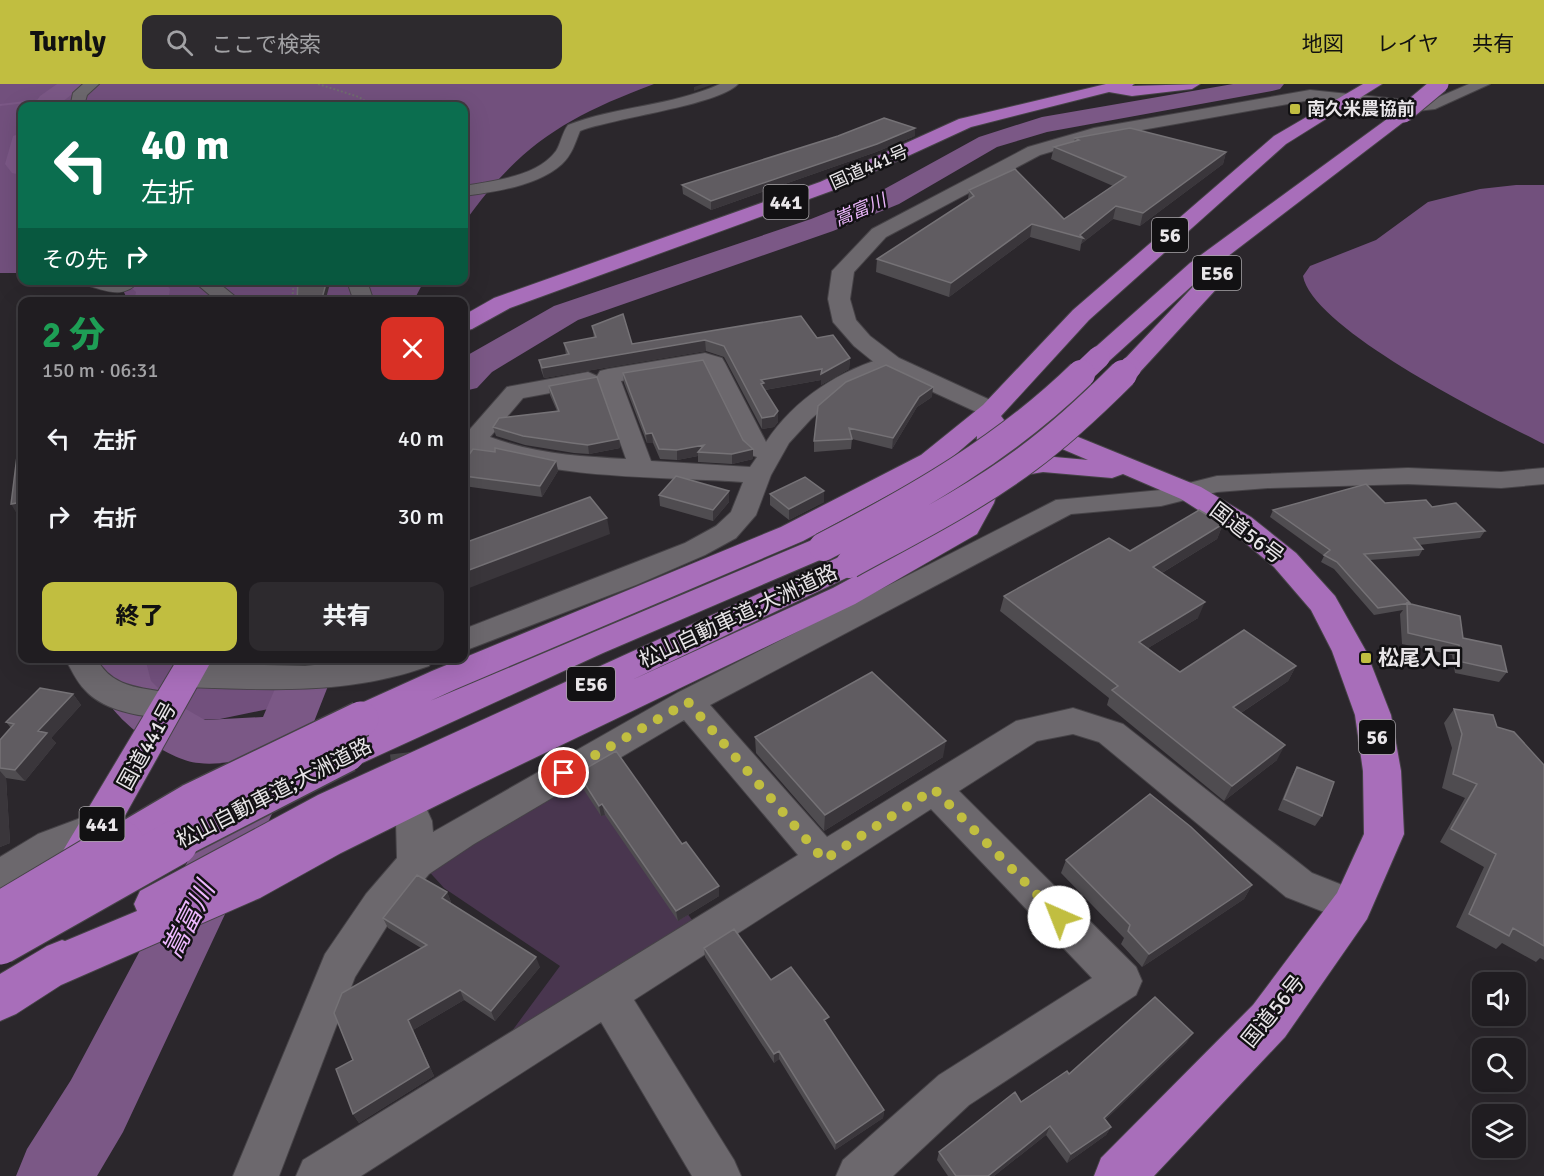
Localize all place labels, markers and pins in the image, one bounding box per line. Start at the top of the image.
place label: 南久米農協前 [1307,98,1415,120]
marker: 南久米農協前 [1288,102,1302,116]
place label: 松尾入口 [1378,645,1462,671]
marker: 松尾入口 [1359,651,1373,665]
pin [538,747,589,798]

